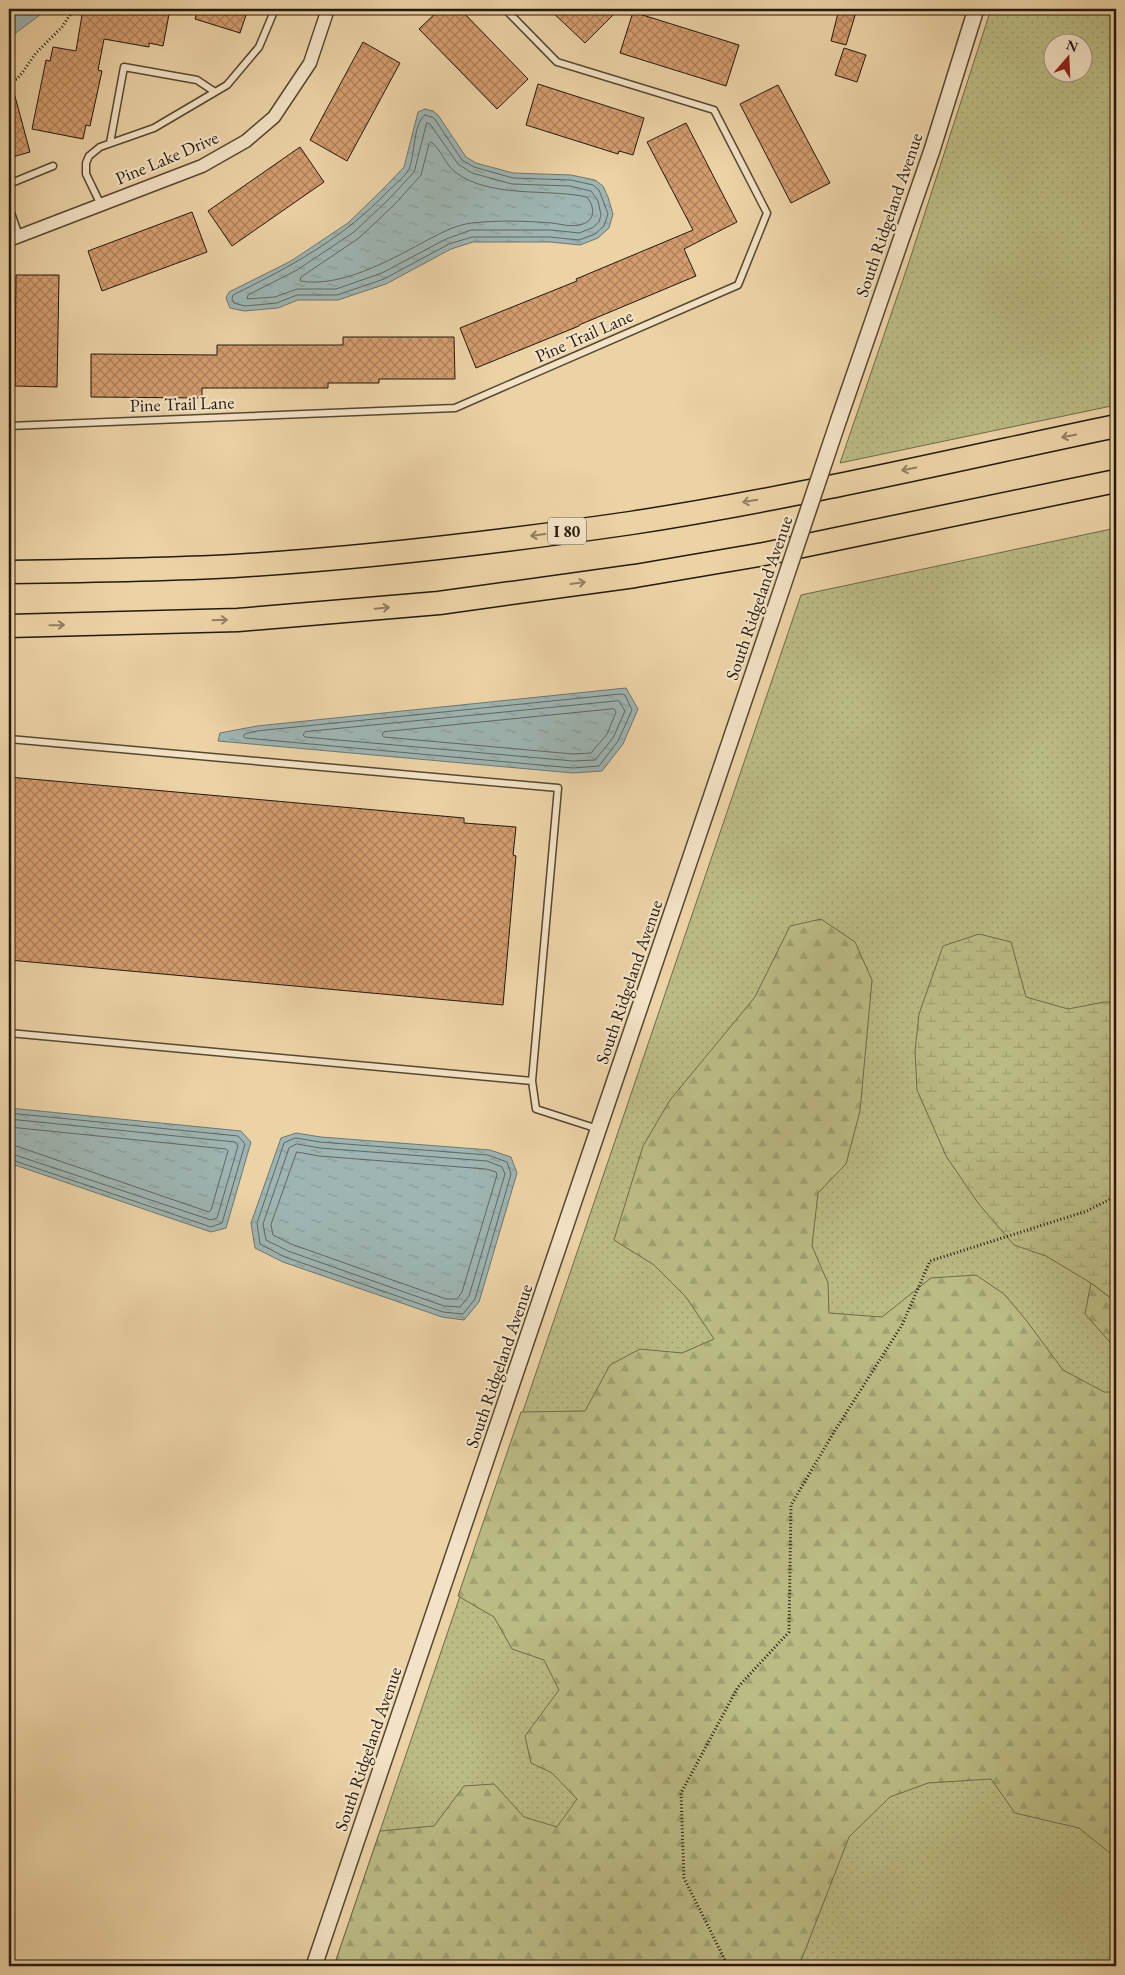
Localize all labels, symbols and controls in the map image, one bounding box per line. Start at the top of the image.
north arrow [1042,32,1092,82]
text: N [1064,35,1081,56]
street label: Pine Lake Drive [112,126,222,190]
street label: South Ridgeland Avenue [850,130,927,300]
street label: Pine Trail Lane [531,304,636,367]
street label: Pine Trail Lane [129,390,235,417]
one-way arrow [1061,432,1077,441]
one-way arrow [902,465,918,474]
one-way arrow [743,497,759,507]
street label: South Ridgeland Avenue [720,513,797,683]
road number: I 80 [548,518,586,544]
one-way arrow [530,530,546,540]
one-way arrow [570,578,586,588]
one-way arrow [374,603,390,613]
one-way arrow [212,616,228,625]
one-way arrow [49,620,65,630]
street label: South Ridgeland Avenue [590,897,667,1067]
street label: South Ridgeland Avenue [460,1281,537,1451]
street label: South Ridgeland Avenue [329,1664,406,1834]

